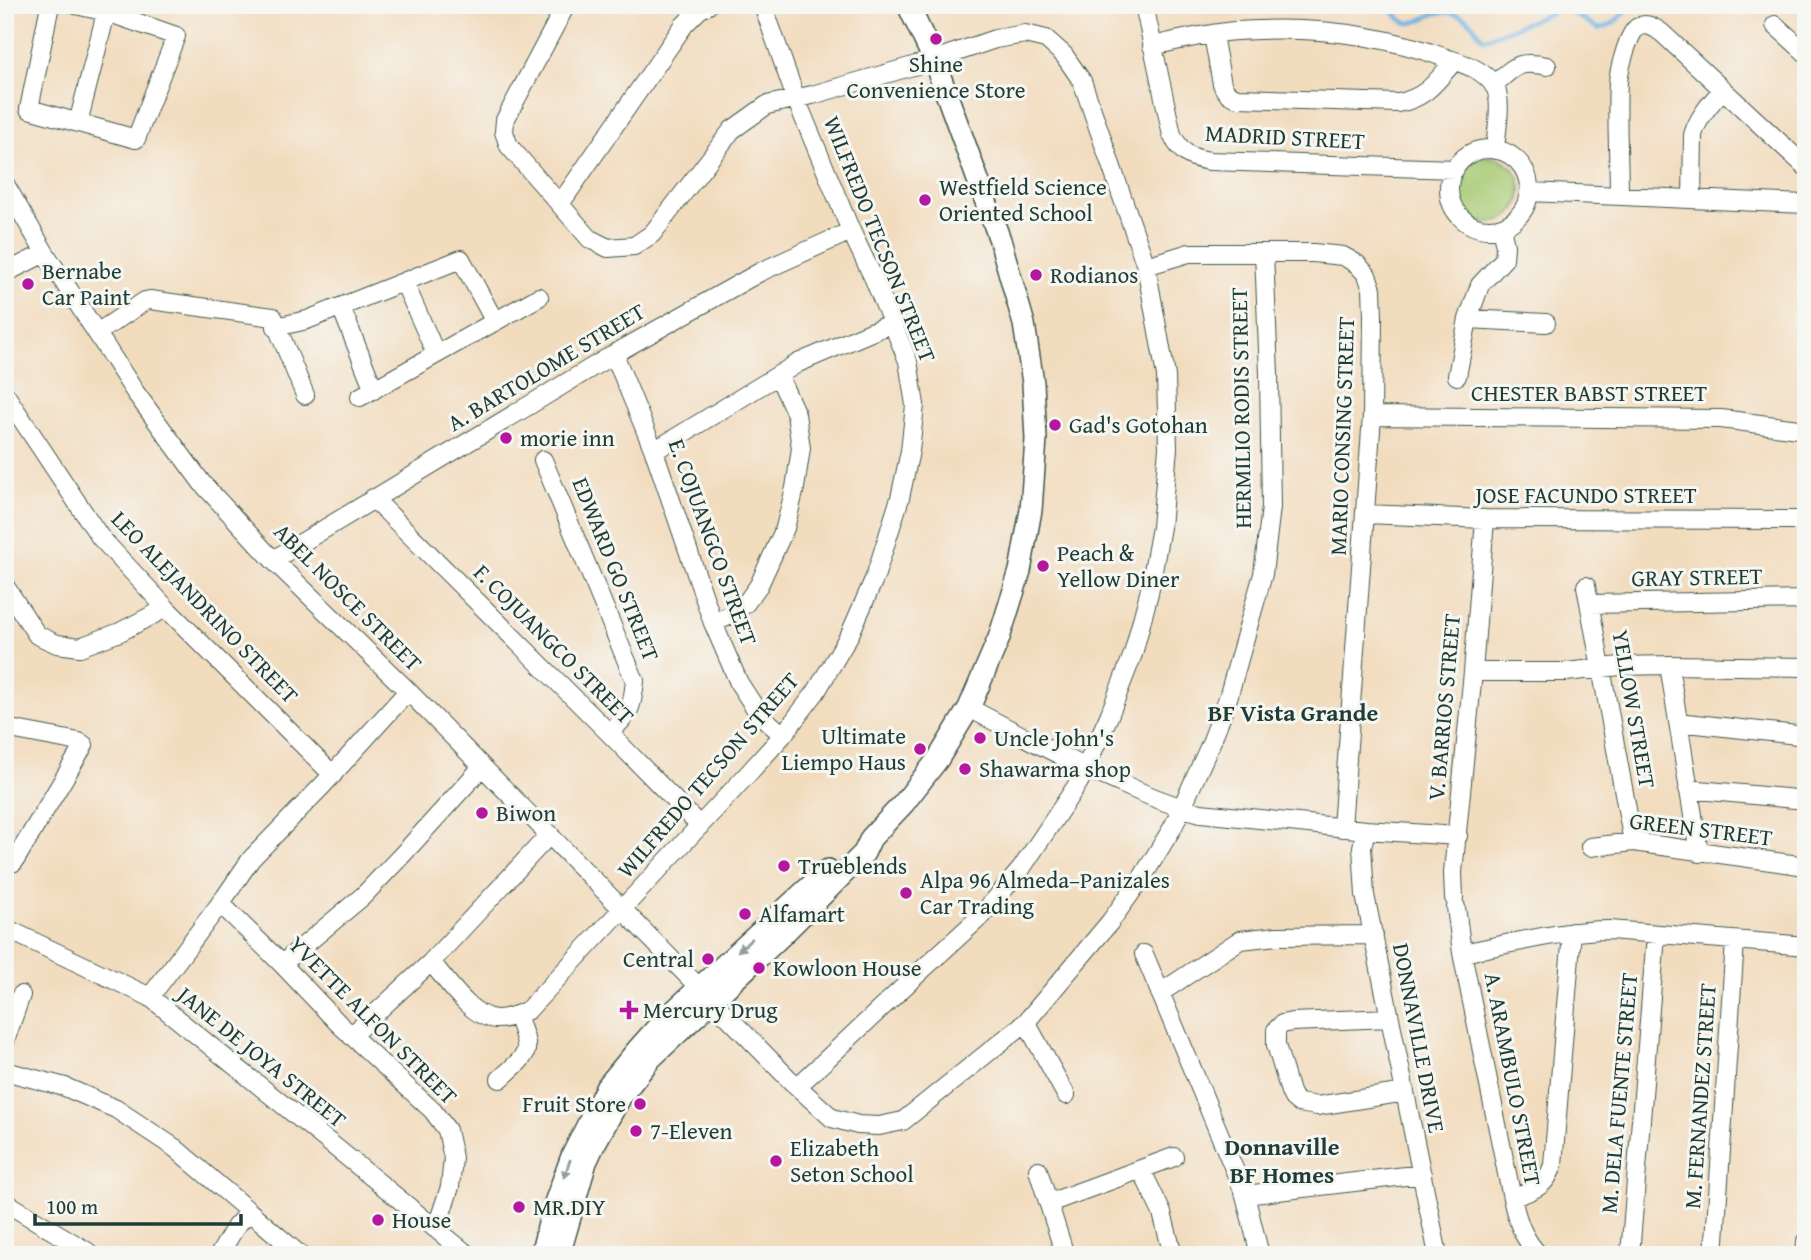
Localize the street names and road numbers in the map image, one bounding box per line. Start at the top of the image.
street label: WILFREDO TECSON STREET [816,111,945,367]
street label: MADRID STREET [1204,116,1366,157]
street label: HERMILIO RODIS STREET [1222,287,1259,529]
street label: A. BARTOLOME STREET [441,294,651,439]
street label: MARIO CONSING STREET [1321,316,1362,556]
street label: CHESTER BABST STREET [1471,376,1707,409]
street label: E. COJUANGCO STREET [661,434,766,650]
street label: EDWARD GO STREET [565,472,668,666]
street label: JOSE FACUNDO STREET [1472,478,1697,511]
street label: LEO ALEJANDRINO STREET [104,503,306,711]
street label: ABEL NOSCE STREET [267,515,430,678]
street label: F. COJUANGCO STREET [467,556,642,731]
street label: GRAY STREET [1631,559,1763,594]
street label: V. BARRIOS STREET [1419,612,1468,802]
street label: YELLOW STREET [1604,627,1665,791]
street label: WILFREDO TECSON STREET [609,665,806,885]
street label: GREEN STREET [1628,803,1774,854]
street label: YVETTE ALFON STREET [281,928,465,1112]
street label: DONNAVILLE DRIVE [1385,940,1454,1135]
street label: A. ARAMBULO STREET [1477,969,1550,1188]
street label: M. DELA FUENTE STREET [1592,971,1645,1215]
street label: JANE DE JOYA STREET [168,976,354,1135]
street label: M. FERNANDEZ STREET [1675,982,1724,1210]

